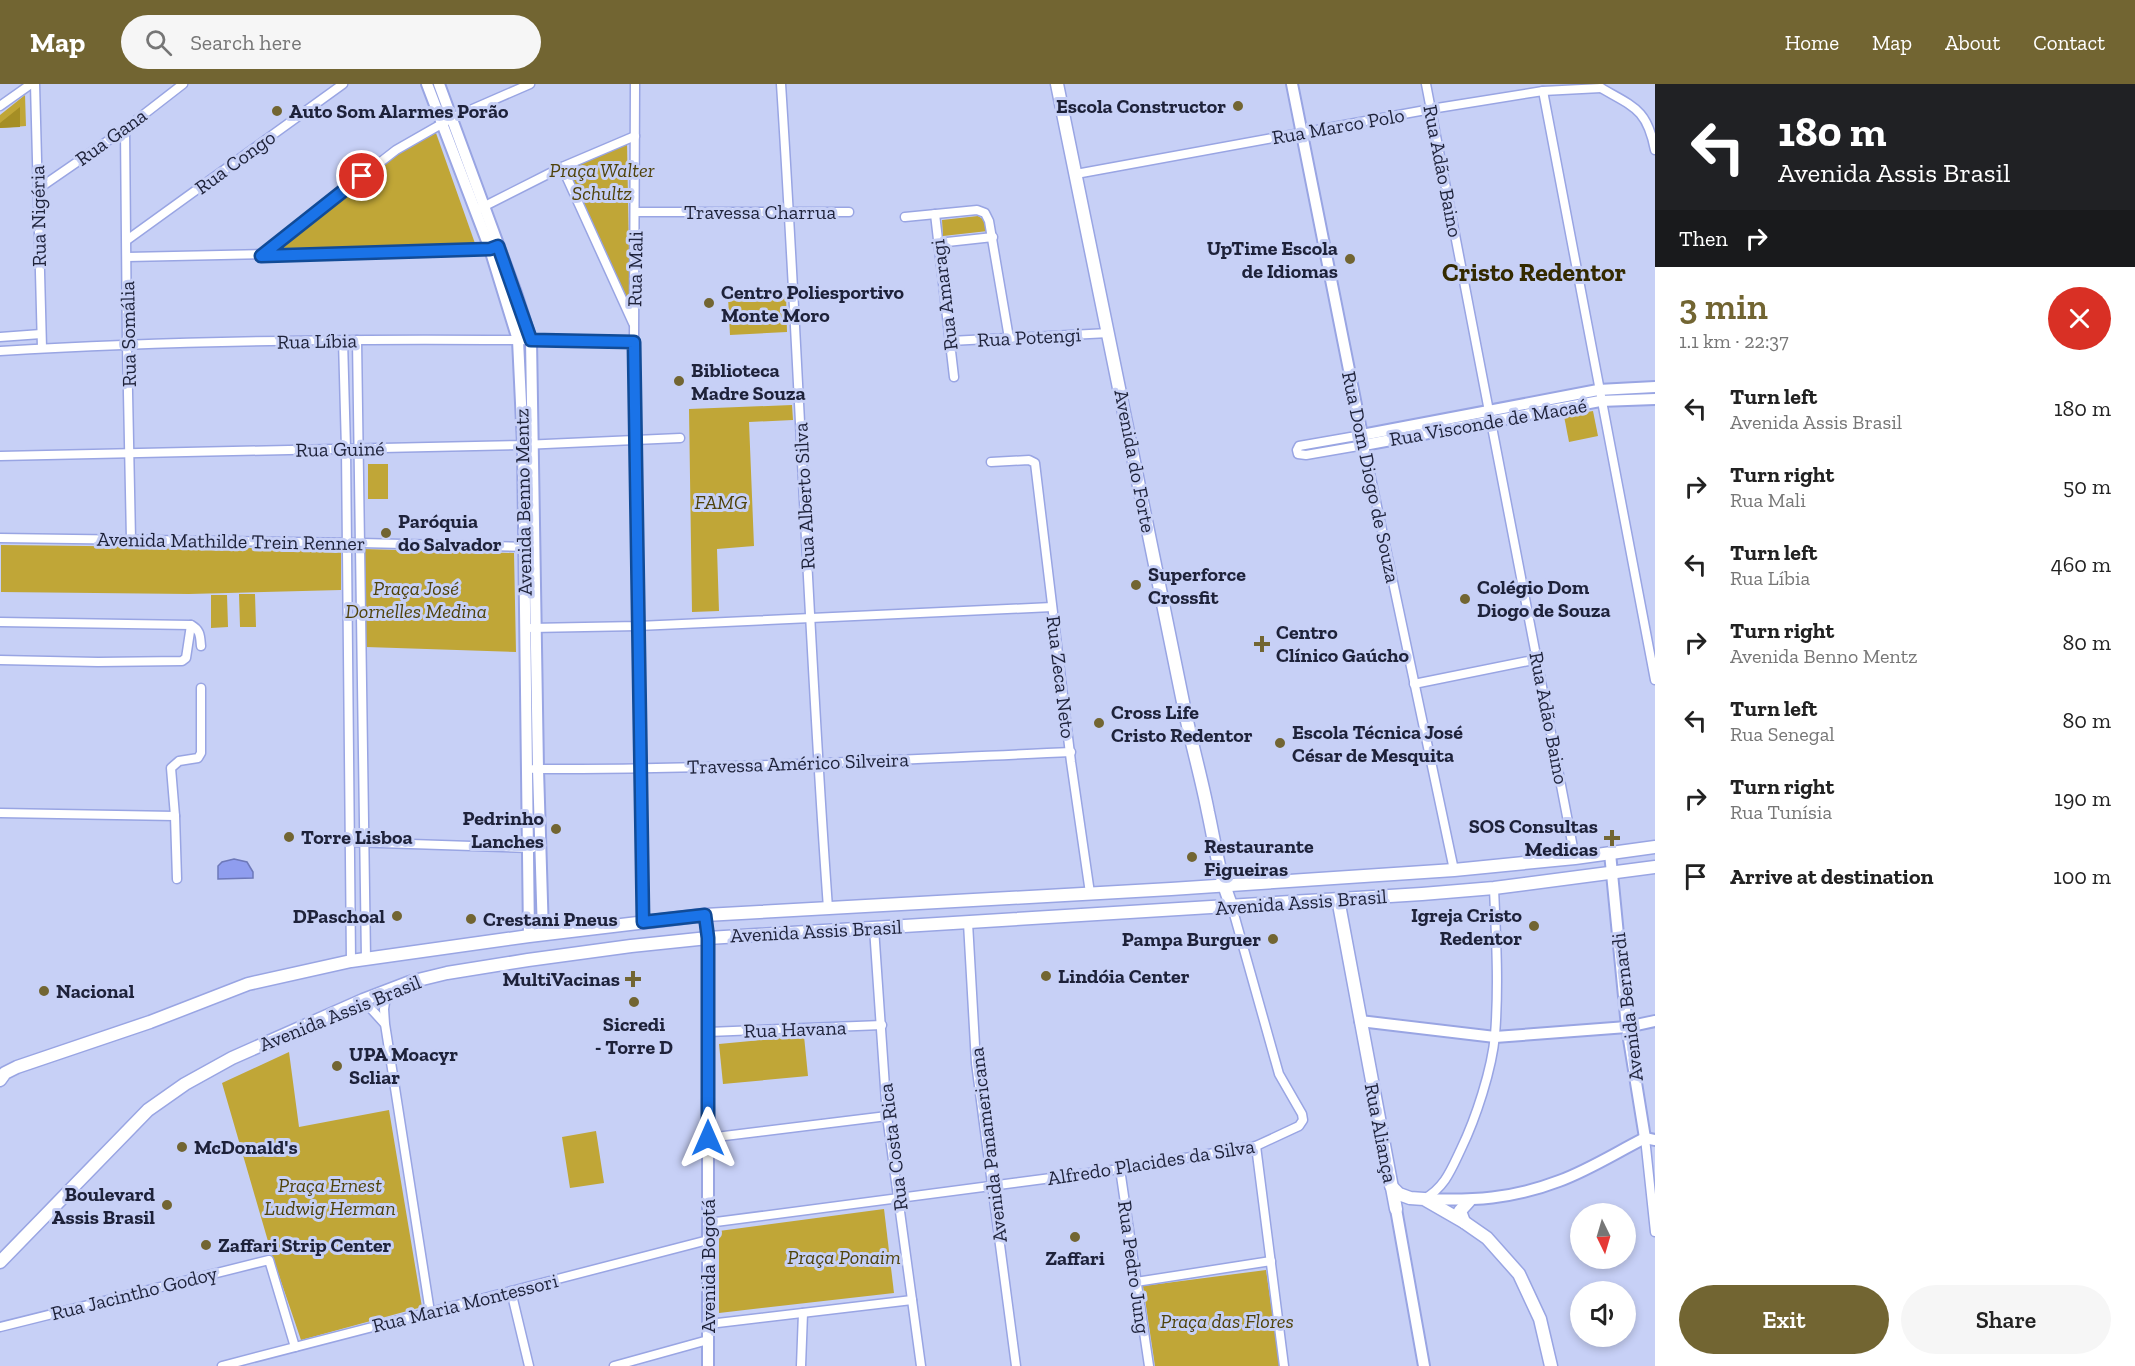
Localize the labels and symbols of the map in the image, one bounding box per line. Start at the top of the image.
place label: Escola Constructor [1056,94,1226,118]
place label: Auto Som Alarmes Porão [289,99,509,123]
marker: Escola Constructor [1231,99,1245,113]
street label: Rua Gana [71,103,152,171]
street label: Rua Marco Polo [1270,103,1406,149]
street label: Rua Adão Baino [1418,103,1468,239]
marker: Auto Som Alarmes Porão [270,104,284,118]
street label: Rua Congo [190,125,280,199]
pin [336,150,387,201]
park label: Praça Walter Schultz [549,158,655,205]
street label: Rua Nigéria [25,165,51,267]
street label: Travessa Charrua [684,200,836,224]
street label: Rua Mali [622,231,648,307]
place label: UpTime Escola de Idiomas [1207,236,1338,283]
street label: Rua Amaragi [925,238,963,352]
marker: UpTime Escola de Idiomas [1343,252,1357,266]
district label: Cristo Redentor [1442,256,1626,288]
street label: Rua Somália [115,280,141,387]
place label: Centro Poliesportivo Monte Moro [721,280,905,327]
marker: Centro Poliesportivo Monte Moro [702,296,716,310]
street label: Rua Potengi [976,322,1082,352]
street label: Rua Líbia [277,328,358,354]
place label: Biblioteca Madre Souza [691,358,806,405]
street label: Rua Dom Diogo de Souza [1337,369,1405,585]
marker: Biblioteca Madre Souza [672,374,686,388]
street label: Avenida do Forte [1109,387,1161,535]
street label: Rua Visconde de Macaé [1387,393,1589,451]
street label: Avenida Benno Mentz [509,408,537,596]
street label: Rua Alberto Silva [788,421,820,570]
street label: Rua Guiné [295,436,385,462]
park label: FAMG [695,490,748,514]
place label: Paróquia do Salvador [398,509,502,556]
marker: Paróquia do Salvador [379,526,393,540]
street label: Avenida Mathilde Trein Renner [97,527,365,555]
place label: Superforce Crossfit [1148,562,1246,609]
place label: Colégio Dom Diogo de Souza [1477,575,1611,622]
park label: Praça José Dornelles Medina [345,576,487,623]
marker: Superforce Crossfit [1129,578,1143,592]
marker: Colégio Dom Diogo de Souza [1458,592,1472,606]
street label: Rua Zeca Neto [1042,614,1080,740]
place label: Centro Clínico Gaúcho [1276,620,1410,667]
marker: Centro Clínico Gaúcho [1253,635,1271,653]
street label: Rua Adão Baino [1524,650,1574,786]
place label: Cross Life Cristo Redentor [1111,700,1253,747]
marker: Cross Life Cristo Redentor [1092,716,1106,730]
place label: Escola Técnica José César de Mesquita [1292,720,1463,767]
marker: Escola Técnica José César de Mesquita [1273,736,1287,750]
street label: Travessa Américo Silveira [687,747,910,779]
place label: Pedrinho Lanches [463,806,545,853]
place label: SOS Consultas Medicas [1469,814,1598,861]
marker: Pedrinho Lanches [549,822,563,836]
place label: Torre Lisboa [301,825,413,849]
marker: SOS Consultas Medicas [1603,829,1621,847]
marker: Torre Lisboa [282,830,296,844]
place label: Restaurante Figueiras [1204,834,1314,881]
marker: Restaurante Figueiras [1185,850,1199,864]
street label: Avenida Assis Brasil [1214,884,1388,920]
place label: Igreja Cristo Redentor [1411,903,1523,950]
place label: DPaschoal [293,904,385,928]
place label: Crestani Pneus [483,907,618,931]
marker: DPaschoal [390,909,404,923]
marker: Crestani Pneus [464,912,478,926]
street label: Avenida Assis Brasil [729,915,903,947]
marker: Igreja Cristo Redentor [1527,919,1541,933]
place label: Pampa Burguer [1122,927,1261,951]
street label: Avenida Bernardi [1606,931,1648,1083]
marker: Pampa Burguer [1266,932,1280,946]
place label: Lindóia Center [1058,964,1190,988]
place label: MultiVacinas [502,967,620,991]
marker: Lindóia Center [1039,969,1053,983]
street label: Avenida Assis Brasil [256,970,424,1056]
marker: MultiVacinas [624,970,642,988]
place label: Nacional [56,979,135,1003]
marker: Nacional [37,984,51,998]
marker: Sicredi - Torre D [627,995,641,1009]
place label: Sicredi - Torre D [595,1012,673,1059]
street label: Rua Havana [743,1015,847,1043]
place label: UPA Moacyr Scliar [349,1042,458,1089]
street label: Avenida Panamericana [964,1046,1012,1244]
marker: UPA Moacyr Scliar [330,1059,344,1073]
street label: Rua Aliança [1360,1081,1402,1185]
street label: Rua Costa Rica [873,1082,913,1212]
position arrow [676,1106,740,1170]
street label: Alfredo Placides da Silva [1046,1134,1257,1190]
place label: McDonald's [194,1135,298,1159]
marker: McDonald's [175,1140,189,1154]
park label: Praça Ernest Ludwig Herman [264,1173,396,1220]
place label: Boulevard Assis Brasil [52,1182,156,1229]
marker: Boulevard Assis Brasil [160,1198,174,1212]
street label: Avenida Bogotá [696,1199,720,1333]
street label: Rua Pedro Jung [1113,1199,1155,1335]
north arrow [1570,1203,1636,1269]
marker: Zaffari [1068,1230,1082,1244]
place label: Zaffari Strip Center [218,1233,392,1257]
marker: Zaffari Strip Center [199,1238,213,1252]
park label: Praça Ponaim [787,1245,901,1269]
place label: Zaffari [1045,1246,1105,1270]
street label: Rua Jacintho Godoy [48,1261,220,1325]
street label: Rua Maria Montessori [370,1268,561,1338]
park label: Praça das Flores [1160,1309,1294,1333]

